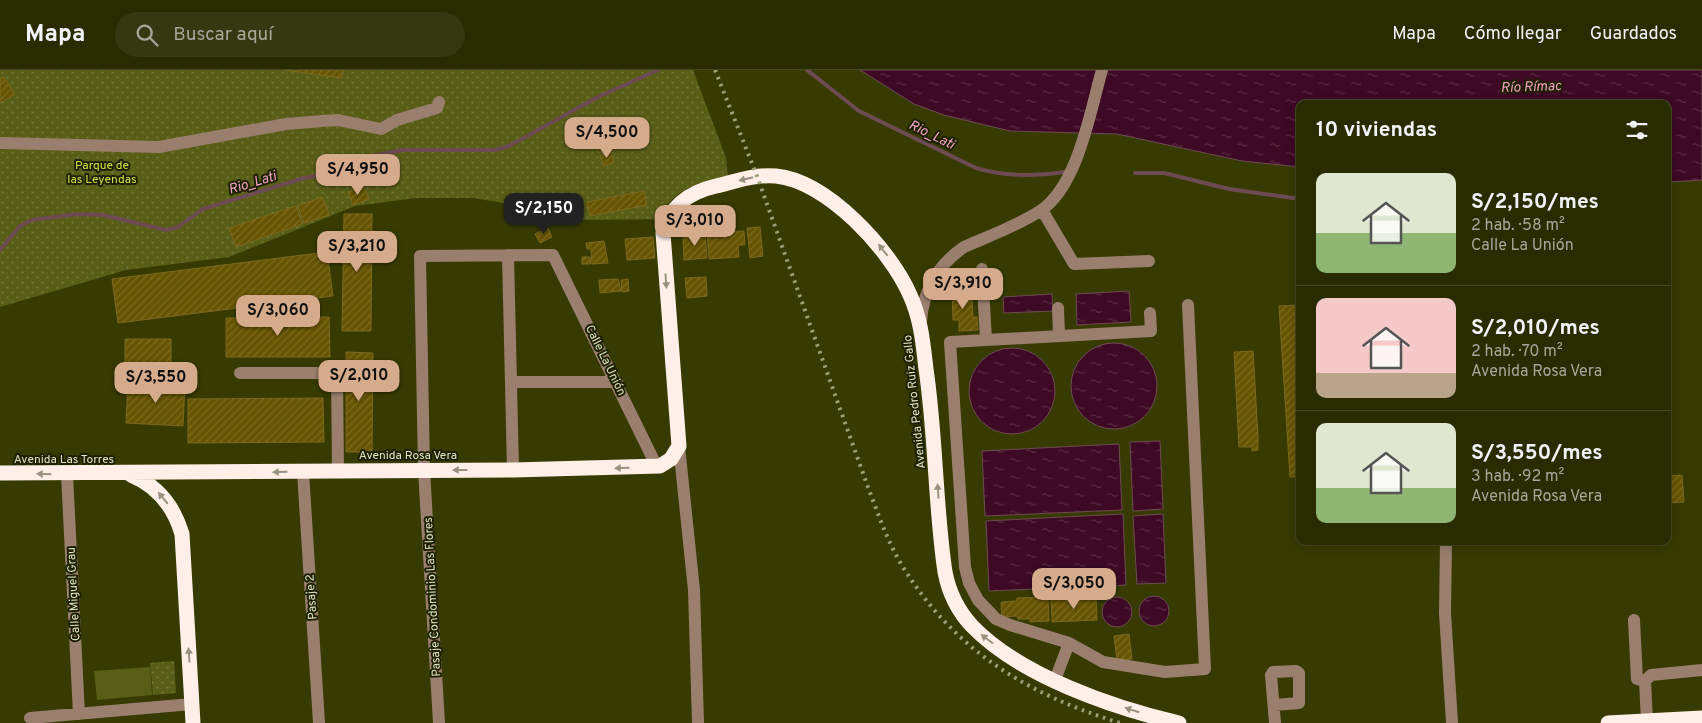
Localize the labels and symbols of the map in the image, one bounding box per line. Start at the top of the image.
water label: Río Rímac [1500,78,1562,97]
pin: S/4,500 [561,116,653,159]
water label: Rio_Lati [905,117,959,154]
pin: S/4,950 [312,154,404,196]
park label: Parque de las Leyendas [67,158,137,188]
water label: Rio_Lati [226,168,280,199]
one-way arrow [739,175,754,183]
pin: S/2,150 [498,192,590,235]
pin: S/3,010 [649,204,741,247]
pin: S/3,210 [311,230,403,273]
one-way arrow [878,244,889,257]
pin: S/3,910 [917,268,1009,310]
one-way arrow [663,273,671,289]
pin: S/3,060 [232,294,324,337]
street label: Calle La Unión [581,322,629,399]
street label: Avenida Pedro Ruiz Gallo [900,334,930,470]
pin: S/2,010 [313,360,405,402]
pin: S/3,550 [110,362,202,404]
street label: Avenida Rosa Vera [359,448,457,464]
street label: Avenida Las Torres [14,452,114,468]
one-way arrow [614,464,630,472]
one-way arrow [452,466,468,474]
one-way arrow [272,468,288,476]
one-way arrow [36,470,52,478]
one-way arrow [933,483,941,499]
one-way arrow [158,491,169,504]
street label: Pasaje Condominio Las Flores [421,517,445,677]
street label: Calle Miguel Grau [64,547,84,641]
pin: S/3,050 [1028,568,1120,610]
street label: Pasaje 2 [302,574,322,620]
one-way arrow [981,633,994,644]
one-way arrow [185,647,193,663]
one-way arrow [1124,706,1139,714]

